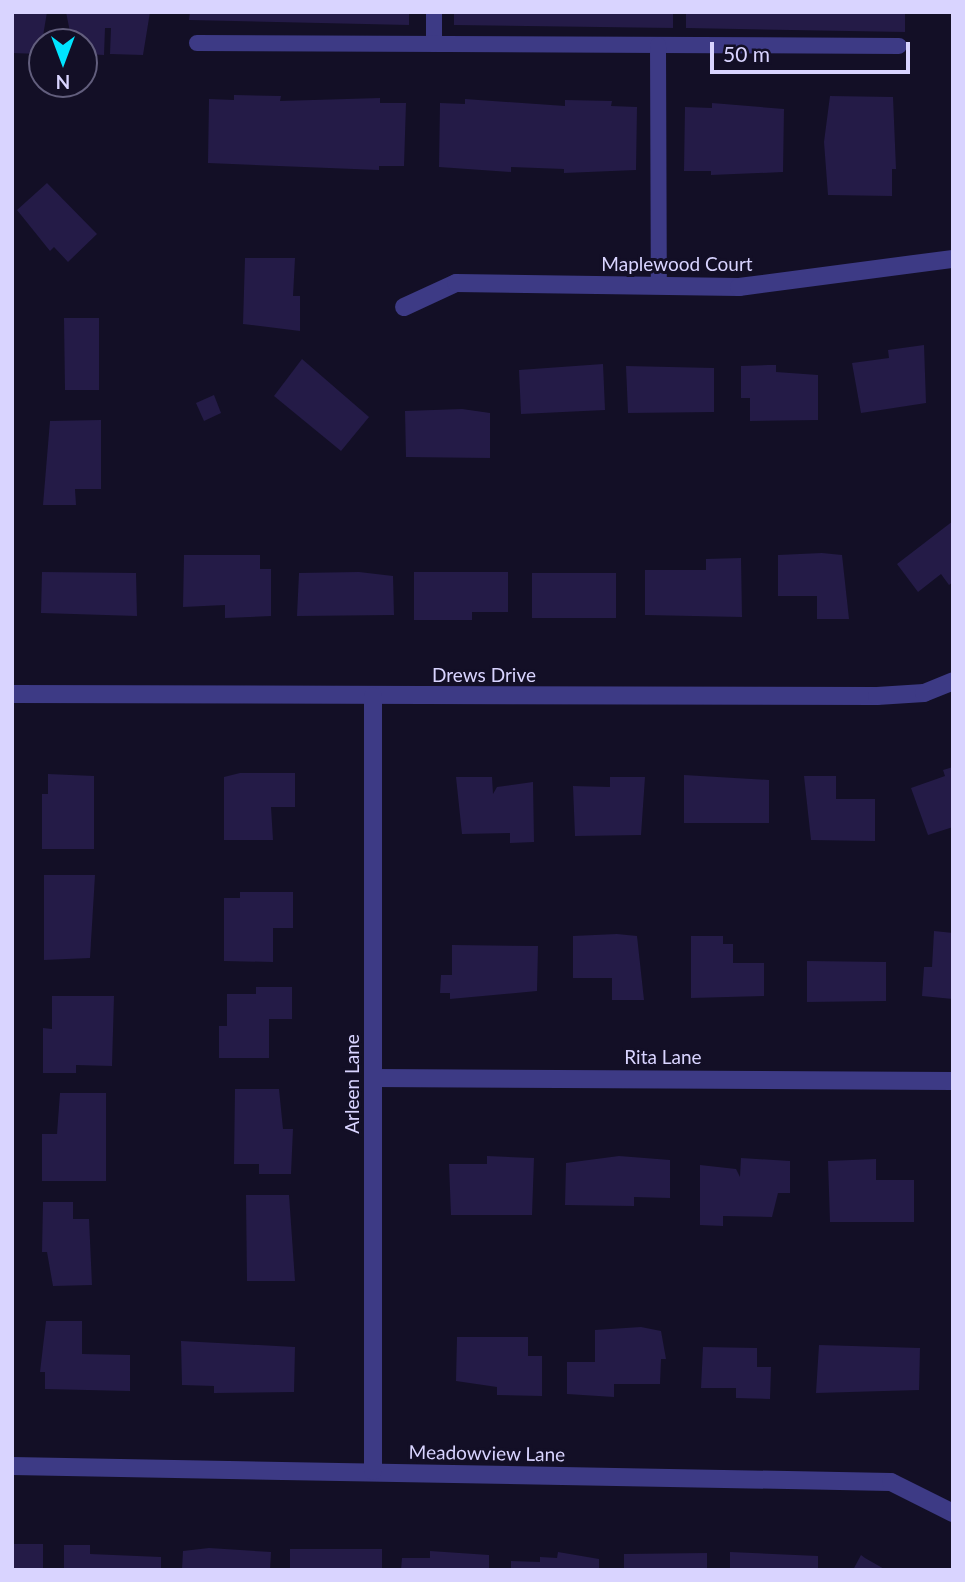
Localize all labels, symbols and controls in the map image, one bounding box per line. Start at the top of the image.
north arrow [28,28,98,98]
scale bar [713,28,912,72]
text: 50 m [723,41,770,66]
text: N [56,71,70,94]
street label: Maplewood Court [601,253,753,275]
street label: Drews Drive [432,664,536,686]
street label: Arleen Lane [341,1034,363,1134]
street label: Rita Lane [624,1046,702,1068]
street label: Meadowview Lane [408,1440,566,1466]

